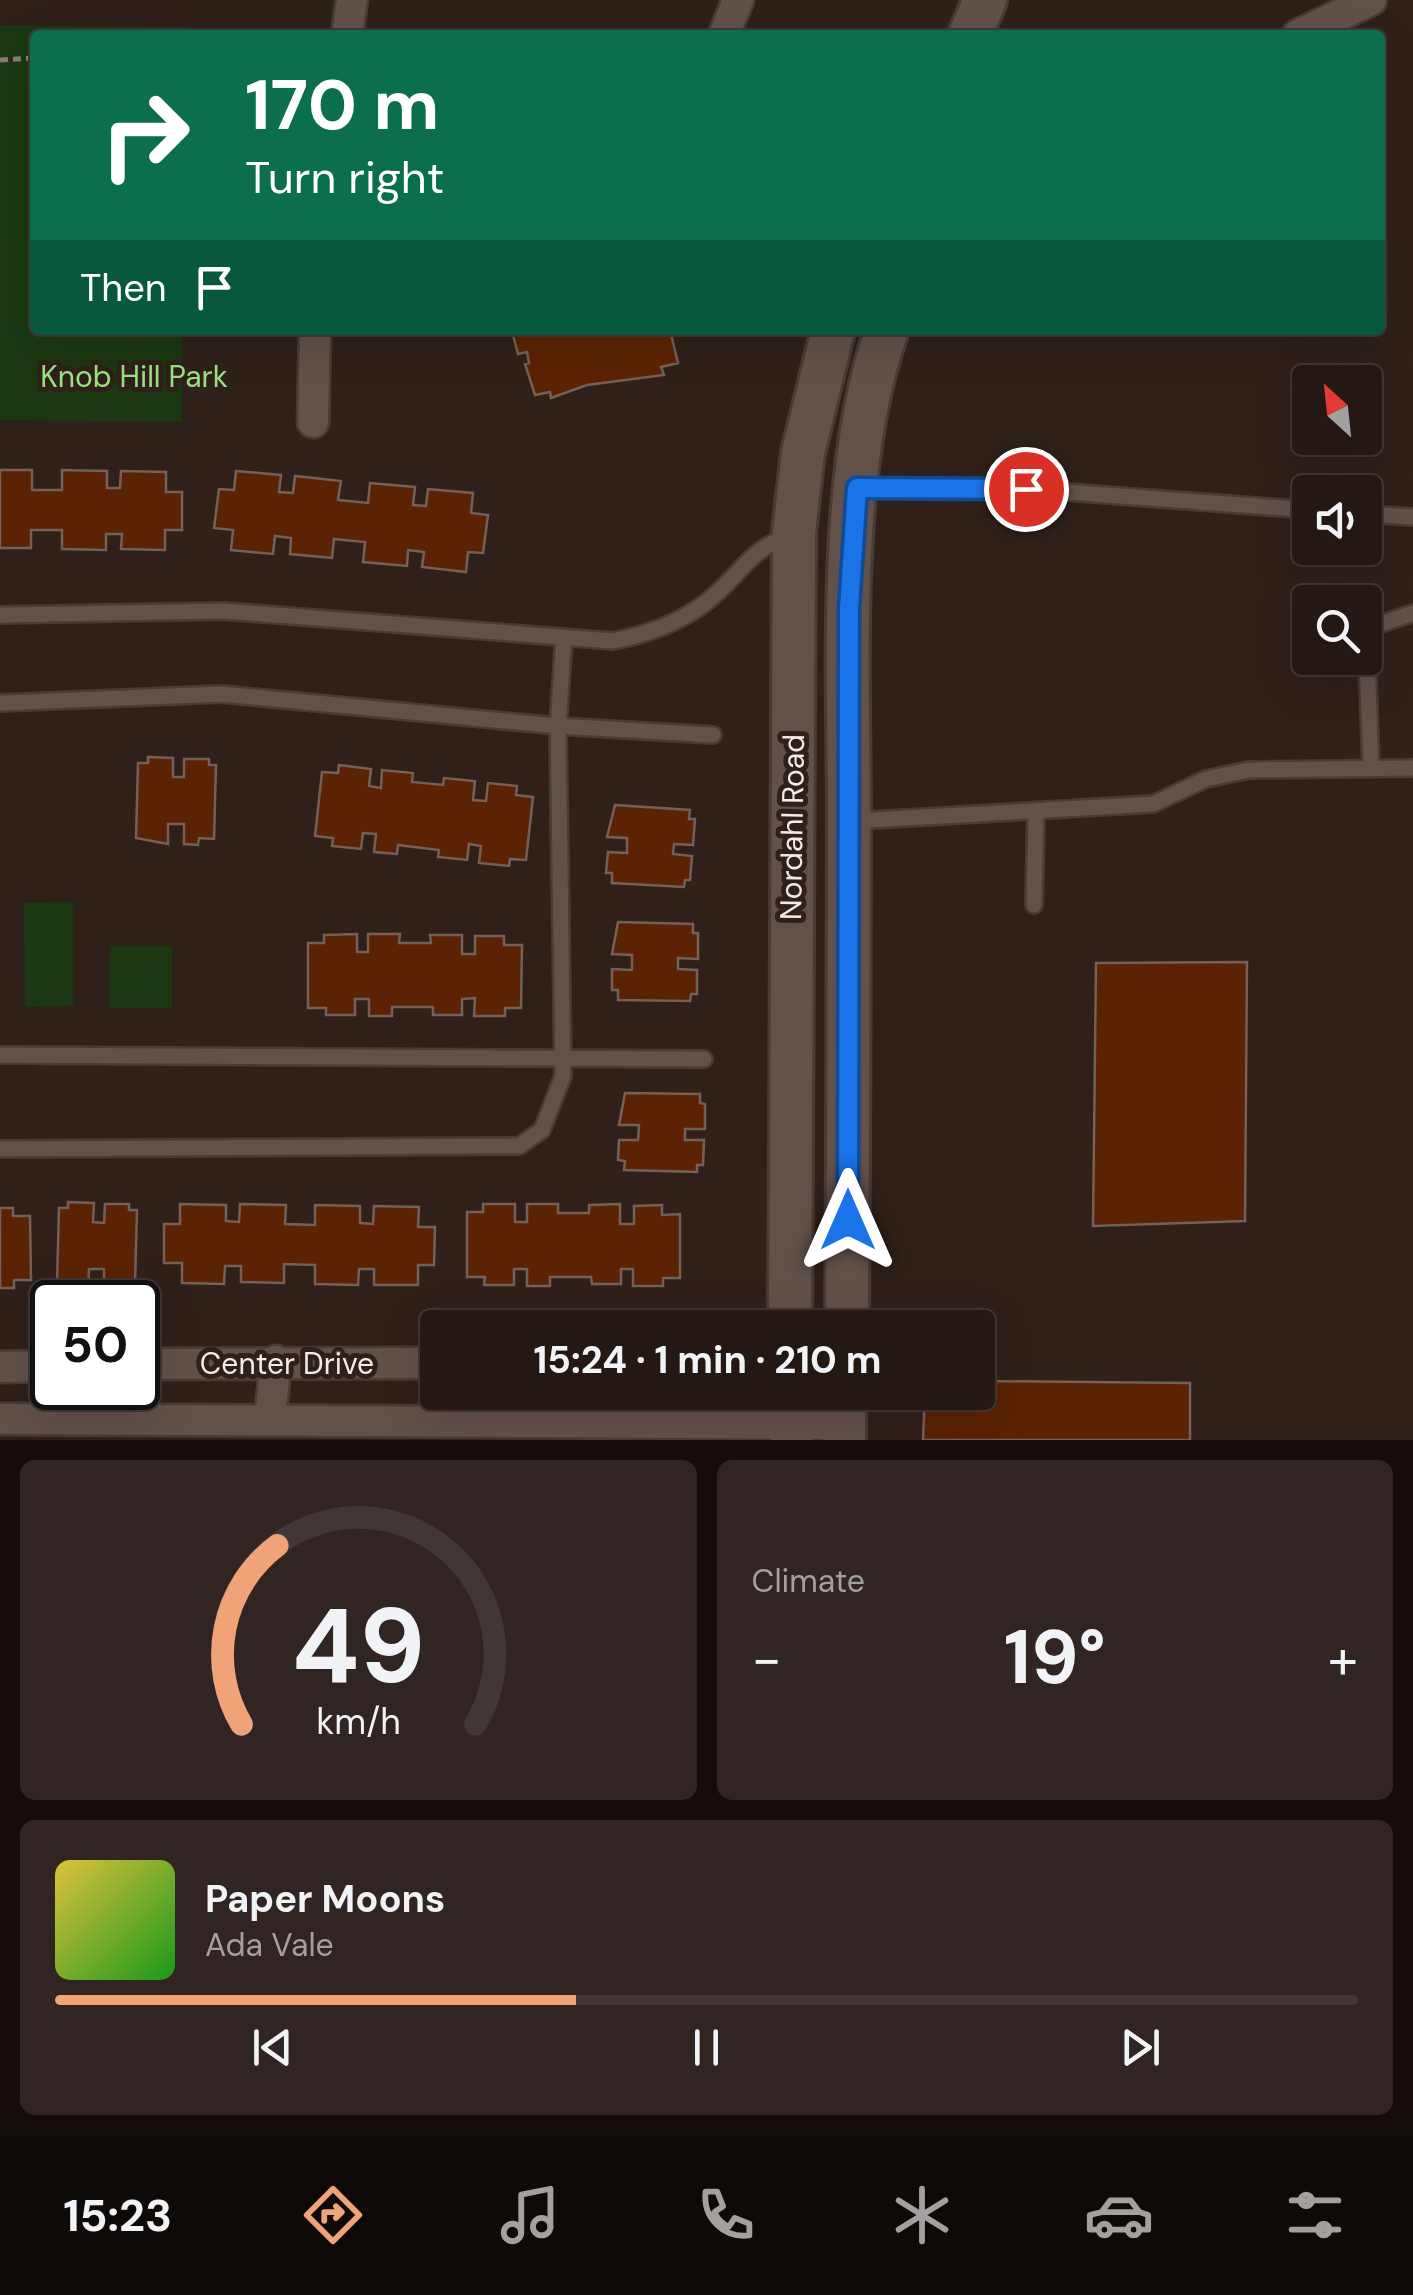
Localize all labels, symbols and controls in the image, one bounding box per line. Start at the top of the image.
text: 170 m [245,60,439,151]
icon: right [80,70,210,200]
text: Turn right [245,148,444,207]
icon: arrive [187,260,242,315]
text: Then [80,263,167,313]
park label: Knob Hill Park [40,357,228,396]
north arrow [1292,365,1382,455]
map controls [1292,365,1382,675]
pin [984,447,1069,532]
icon: arrive [999,462,1054,517]
button: sound [1292,475,1382,565]
button: search [1292,585,1382,675]
street label: Nordahl Road [771,734,813,920]
position arrow [796,1168,900,1272]
speed limit sign: 50 [30,1280,160,1410]
text: 15:24 · 1 min · 210 m [534,1335,881,1385]
street label: Center Drive [200,1344,374,1383]
text: Climate [752,1560,865,1602]
text: 49 [291,1579,425,1714]
text: 19° [1004,1609,1106,1706]
text: − [752,1623,782,1695]
text: + [1328,1623,1358,1695]
text: km/h [316,1699,400,1745]
text: Paper Moons [205,1874,445,1924]
text: Ada Vale [205,1924,334,1966]
icon: previous [245,2020,300,2075]
icon: pause [679,2020,734,2075]
icon: next [1113,2020,1168,2075]
icon: directions [298,2180,368,2250]
icon: music [495,2180,565,2250]
icon: phone [691,2180,761,2250]
icon: climate [887,2180,957,2250]
icon: car [1084,2180,1154,2250]
icon: filters [1280,2180,1350,2250]
text: 15:23 [63,2186,172,2245]

